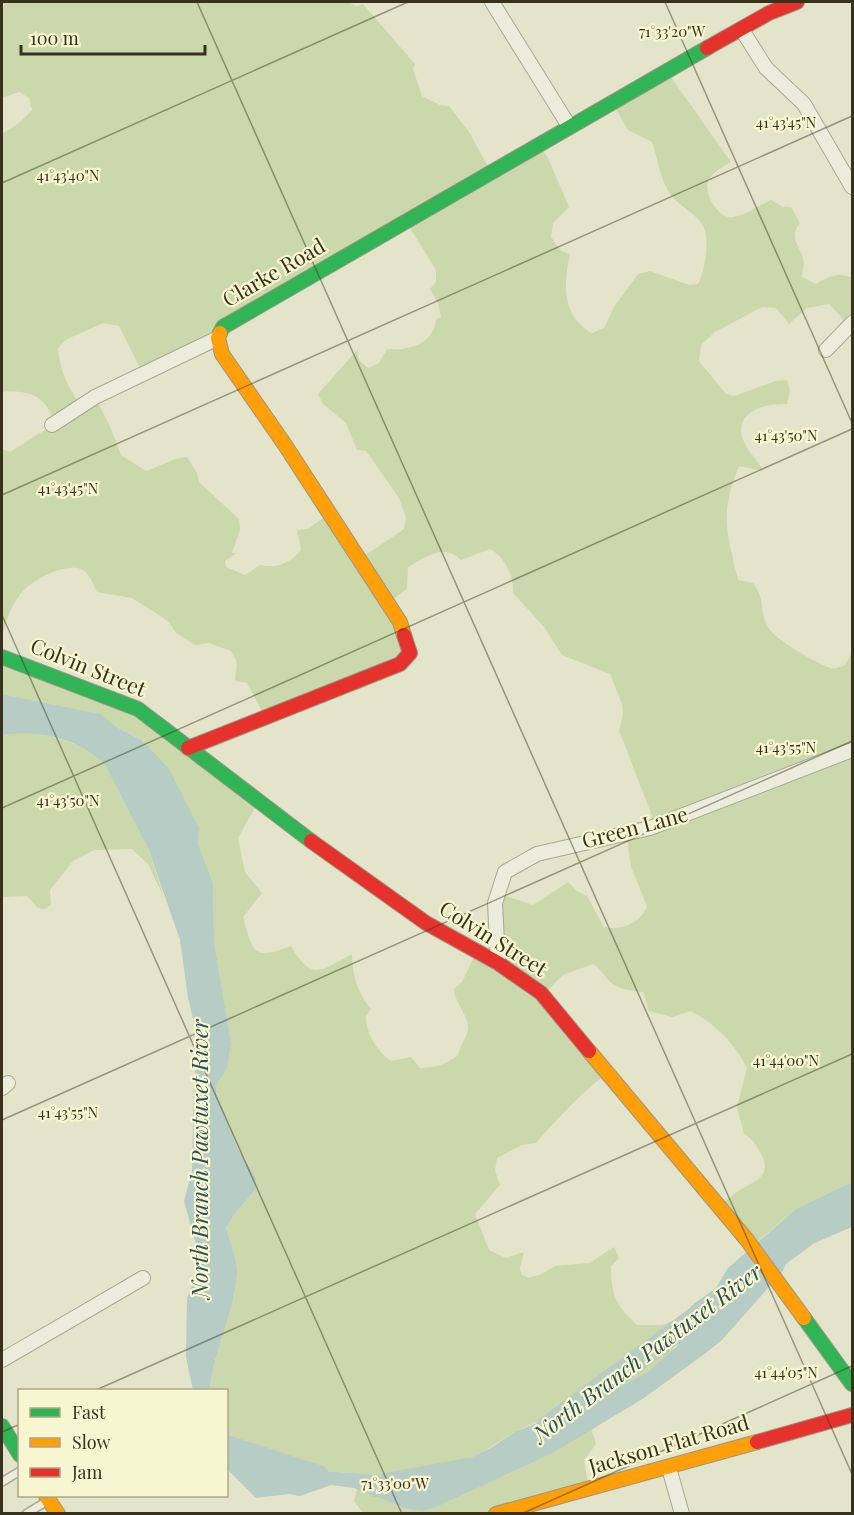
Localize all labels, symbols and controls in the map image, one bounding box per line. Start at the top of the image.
scale bar [21,18,206,56]
text: 71°33'20"W [639,21,706,41]
text: 100 m [30,26,79,50]
text: 41°43'45"N [756,112,817,132]
text: 41°43'40"N [36,165,100,185]
street label: Clarke Road [216,231,330,312]
text: 41°43'50"N [755,425,818,445]
text: 41°43'45"N [38,478,99,498]
street label: Colvin Street [27,630,151,702]
text: 41°43'55"N [756,737,817,757]
text: 41°43'50"N [37,790,100,810]
street label: Green Lane [578,798,691,854]
street label: Colvin Street [435,893,554,982]
water label: North Branch Pawtuxet River [184,1019,214,1301]
text: 41°44'00"N [753,1050,820,1070]
text: 41°43'55"N [38,1102,99,1122]
water label: North Branch Pawtuxet River [524,1256,767,1449]
text: 41°44'05"N [754,1362,818,1382]
legend [18,1389,228,1497]
text: Fast [72,1400,106,1424]
street label: Jackson Flat Road [584,1407,752,1480]
text: Slow [72,1430,110,1454]
text: Jam [71,1460,102,1484]
text: 71°33'00"W [361,1473,429,1493]

